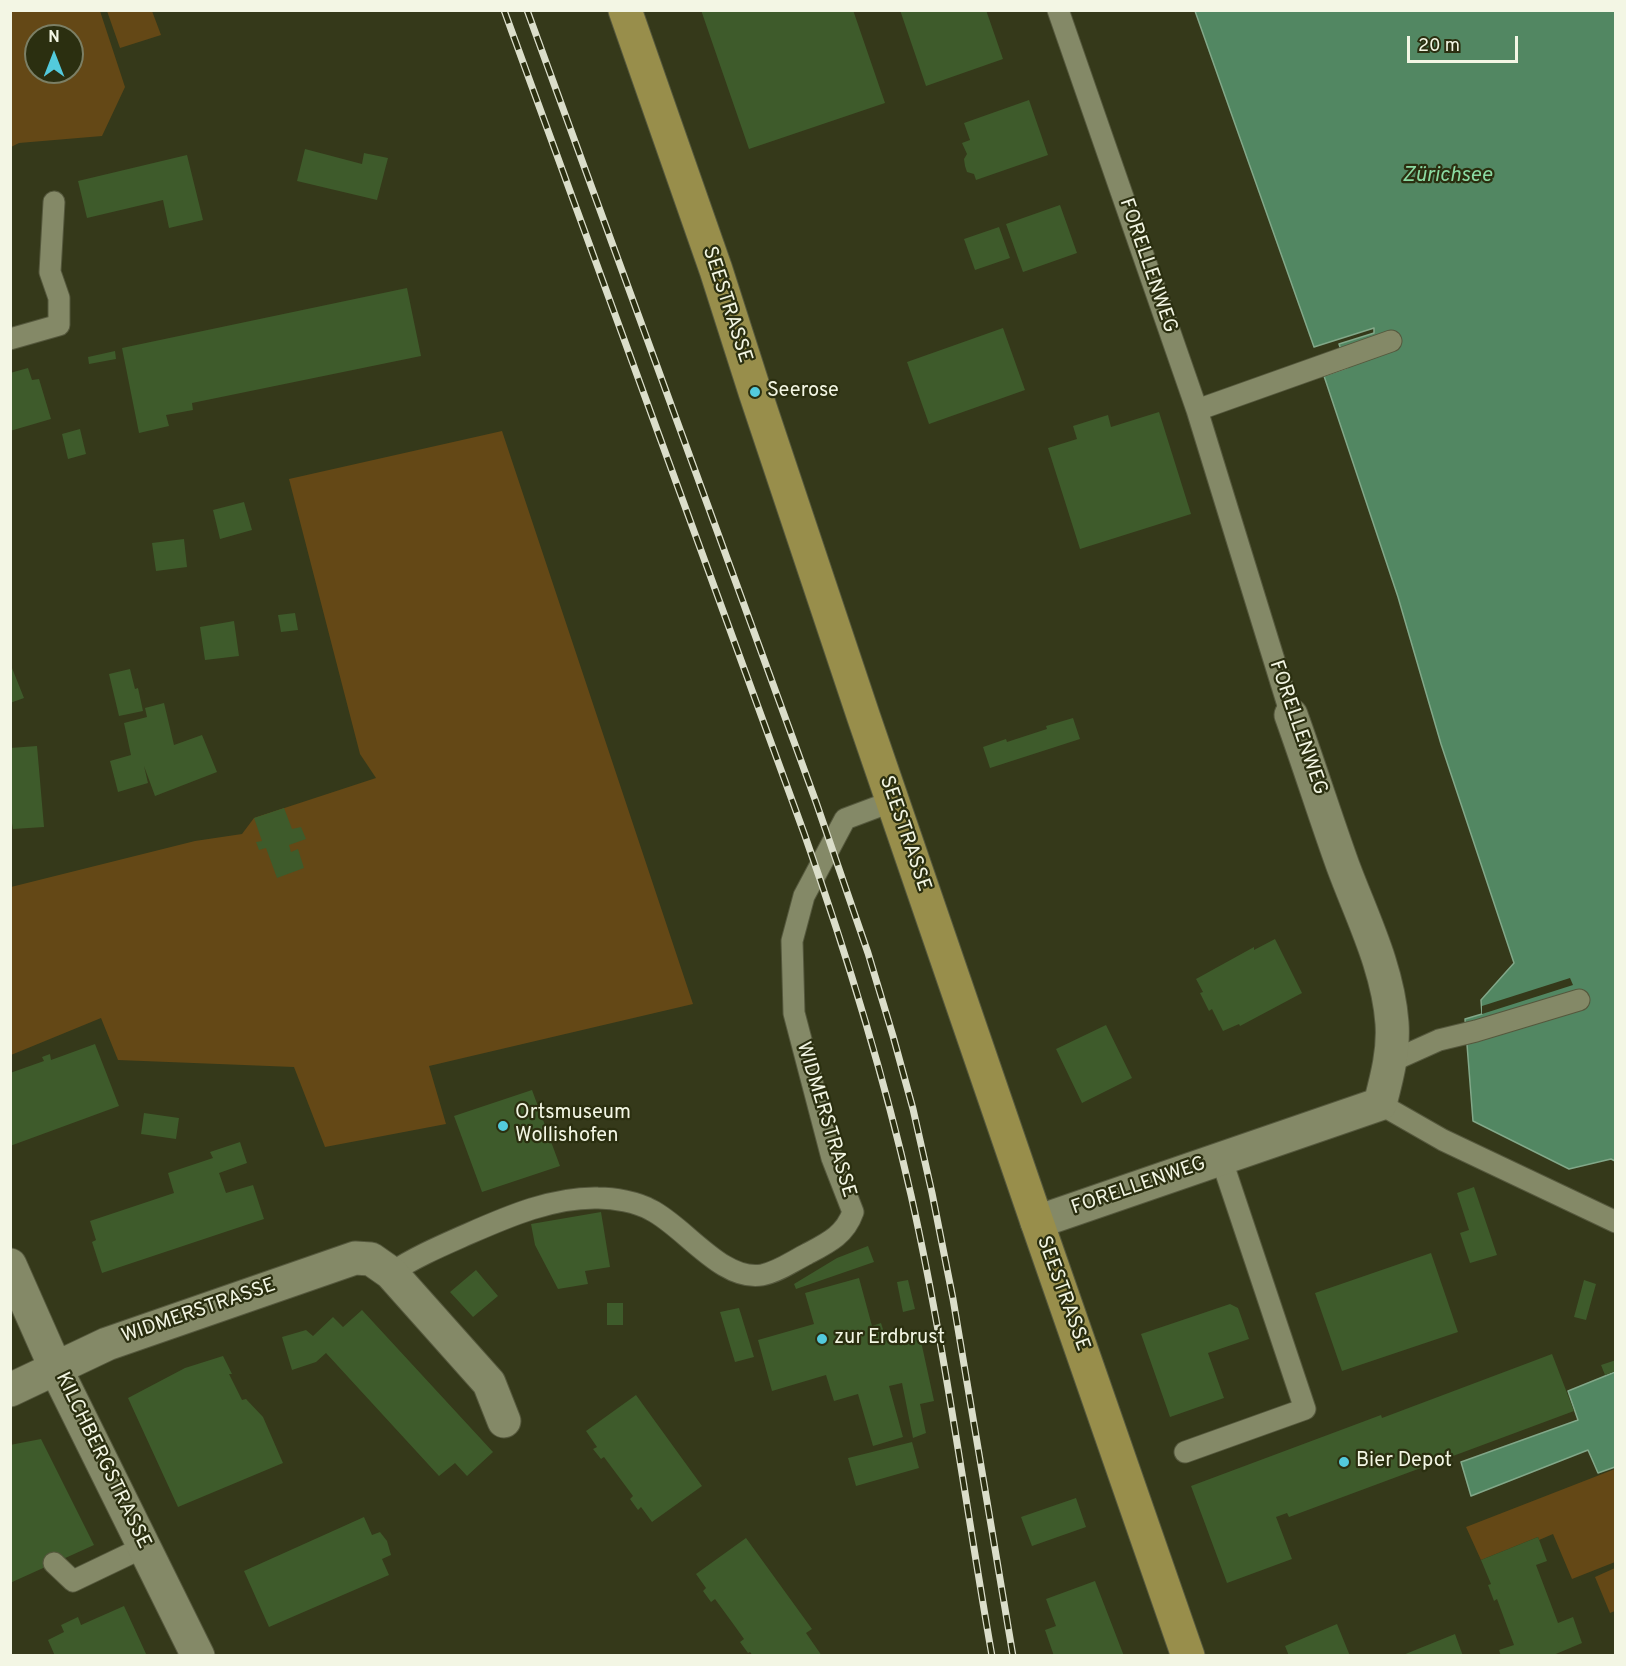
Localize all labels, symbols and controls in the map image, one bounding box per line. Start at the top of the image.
north arrow [24,24,84,84]
scale bar [1410,24,1521,62]
text: N [48,28,60,48]
text: 20 m [1418,35,1460,58]
water label: Zürichsee [1402,164,1492,190]
street label: FORELLENWEG [1113,196,1181,336]
street label: SEESTRASSE [696,244,756,366]
place label: Seerose [767,380,839,404]
marker: Seerose [748,385,762,399]
street label: FORELLENWEG [1263,658,1331,798]
street label: SEESTRASSE [873,773,935,895]
street label: WIDMERSTRASSE [790,1039,860,1201]
place label: Ortsmuseum Wollishofen [515,1102,631,1149]
marker: Ortsmuseum Wollishofen [496,1119,510,1133]
street label: FORELLENWEG [1069,1153,1209,1221]
street label: SEESTRASSE [1030,1233,1094,1355]
street label: WIDMERSTRASSE [119,1274,279,1350]
place label: zur Erdbrust [834,1327,945,1351]
marker: zur Erdbrust [815,1332,829,1346]
street label: KILCHBERGSTRASSE [49,1369,155,1553]
place label: Bier Depot [1356,1450,1452,1474]
marker: Bier Depot [1337,1455,1351,1469]

